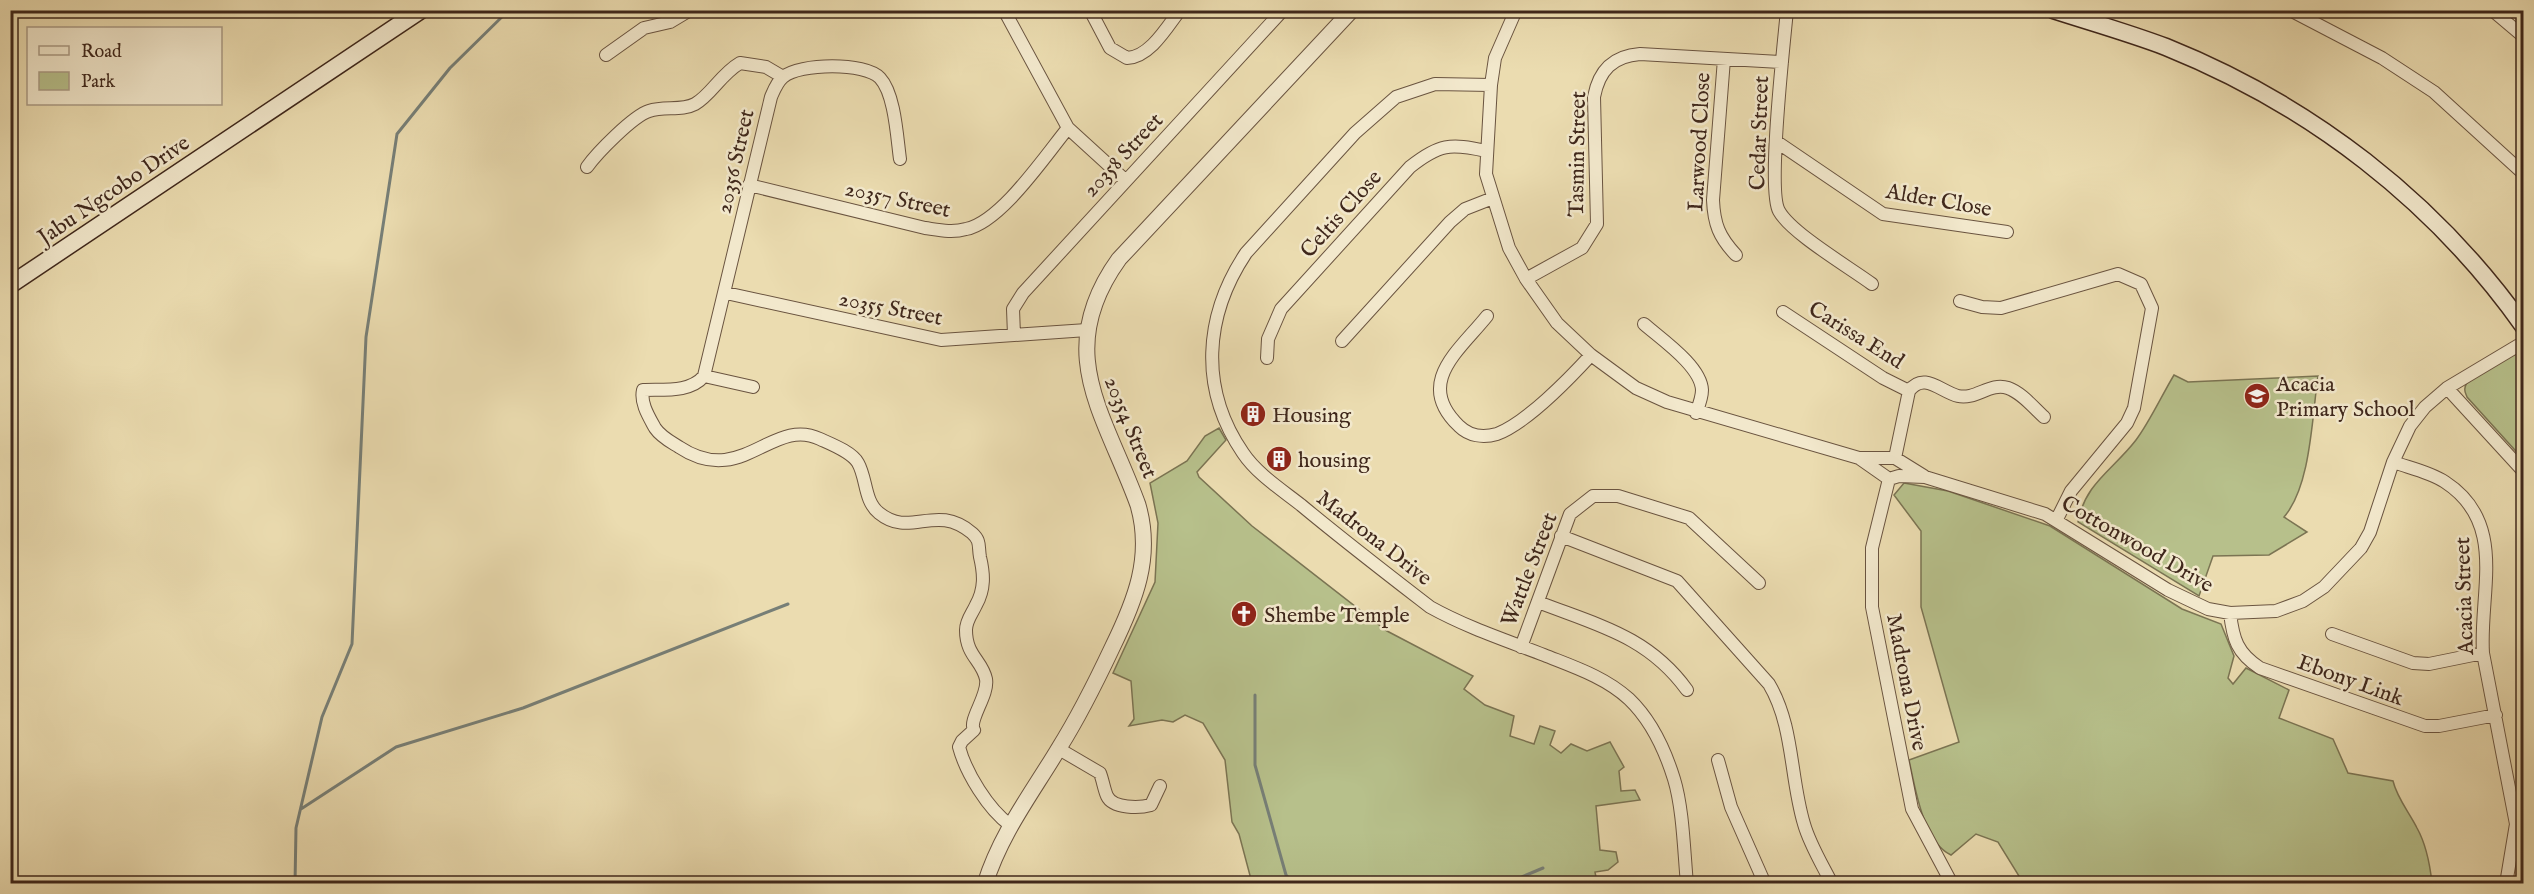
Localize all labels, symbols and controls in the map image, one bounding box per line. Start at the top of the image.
legend [27,27,222,105]
text: Road [81,41,122,64]
text: Park [81,71,116,94]
street label: Larwood Close [1682,72,1718,212]
street label: Cedar Street [1744,75,1776,191]
street label: Tasmin Street [1563,91,1593,217]
street label: 20356 Street [710,106,762,216]
street label: 20358 Street [1077,107,1170,203]
street label: Jabu Ngcobo Drive [30,130,195,253]
street label: Celtis Close [1295,164,1388,264]
street label: 20357 Street [842,175,953,225]
street label: Alder Close [1883,178,1994,224]
street label: 20355 Street [837,285,945,333]
street label: Carissa End [1803,295,1909,376]
place label: Acacia Primary School [2275,371,2415,424]
street label: 20354 Street [1097,373,1163,483]
school or university icon: Acacia Primary School [2242,381,2272,411]
building icon: Housing [1238,399,1268,429]
place label: Housing [1272,402,1352,430]
building icon: housing [1264,444,1294,474]
place label: housing [1298,447,1371,475]
street label: Madrona Drive [1310,485,1437,592]
street label: Cottonwood Drive [2056,490,2218,600]
street label: Wattle Street [1495,508,1565,631]
street label: Acacia Street [2449,536,2481,656]
church icon: Shembe Temple [1229,599,1259,629]
place label: Shembe Temple [1264,602,1410,630]
street label: Madrona Drive [1879,611,1933,753]
street label: Ebony Link [2293,649,2407,713]

